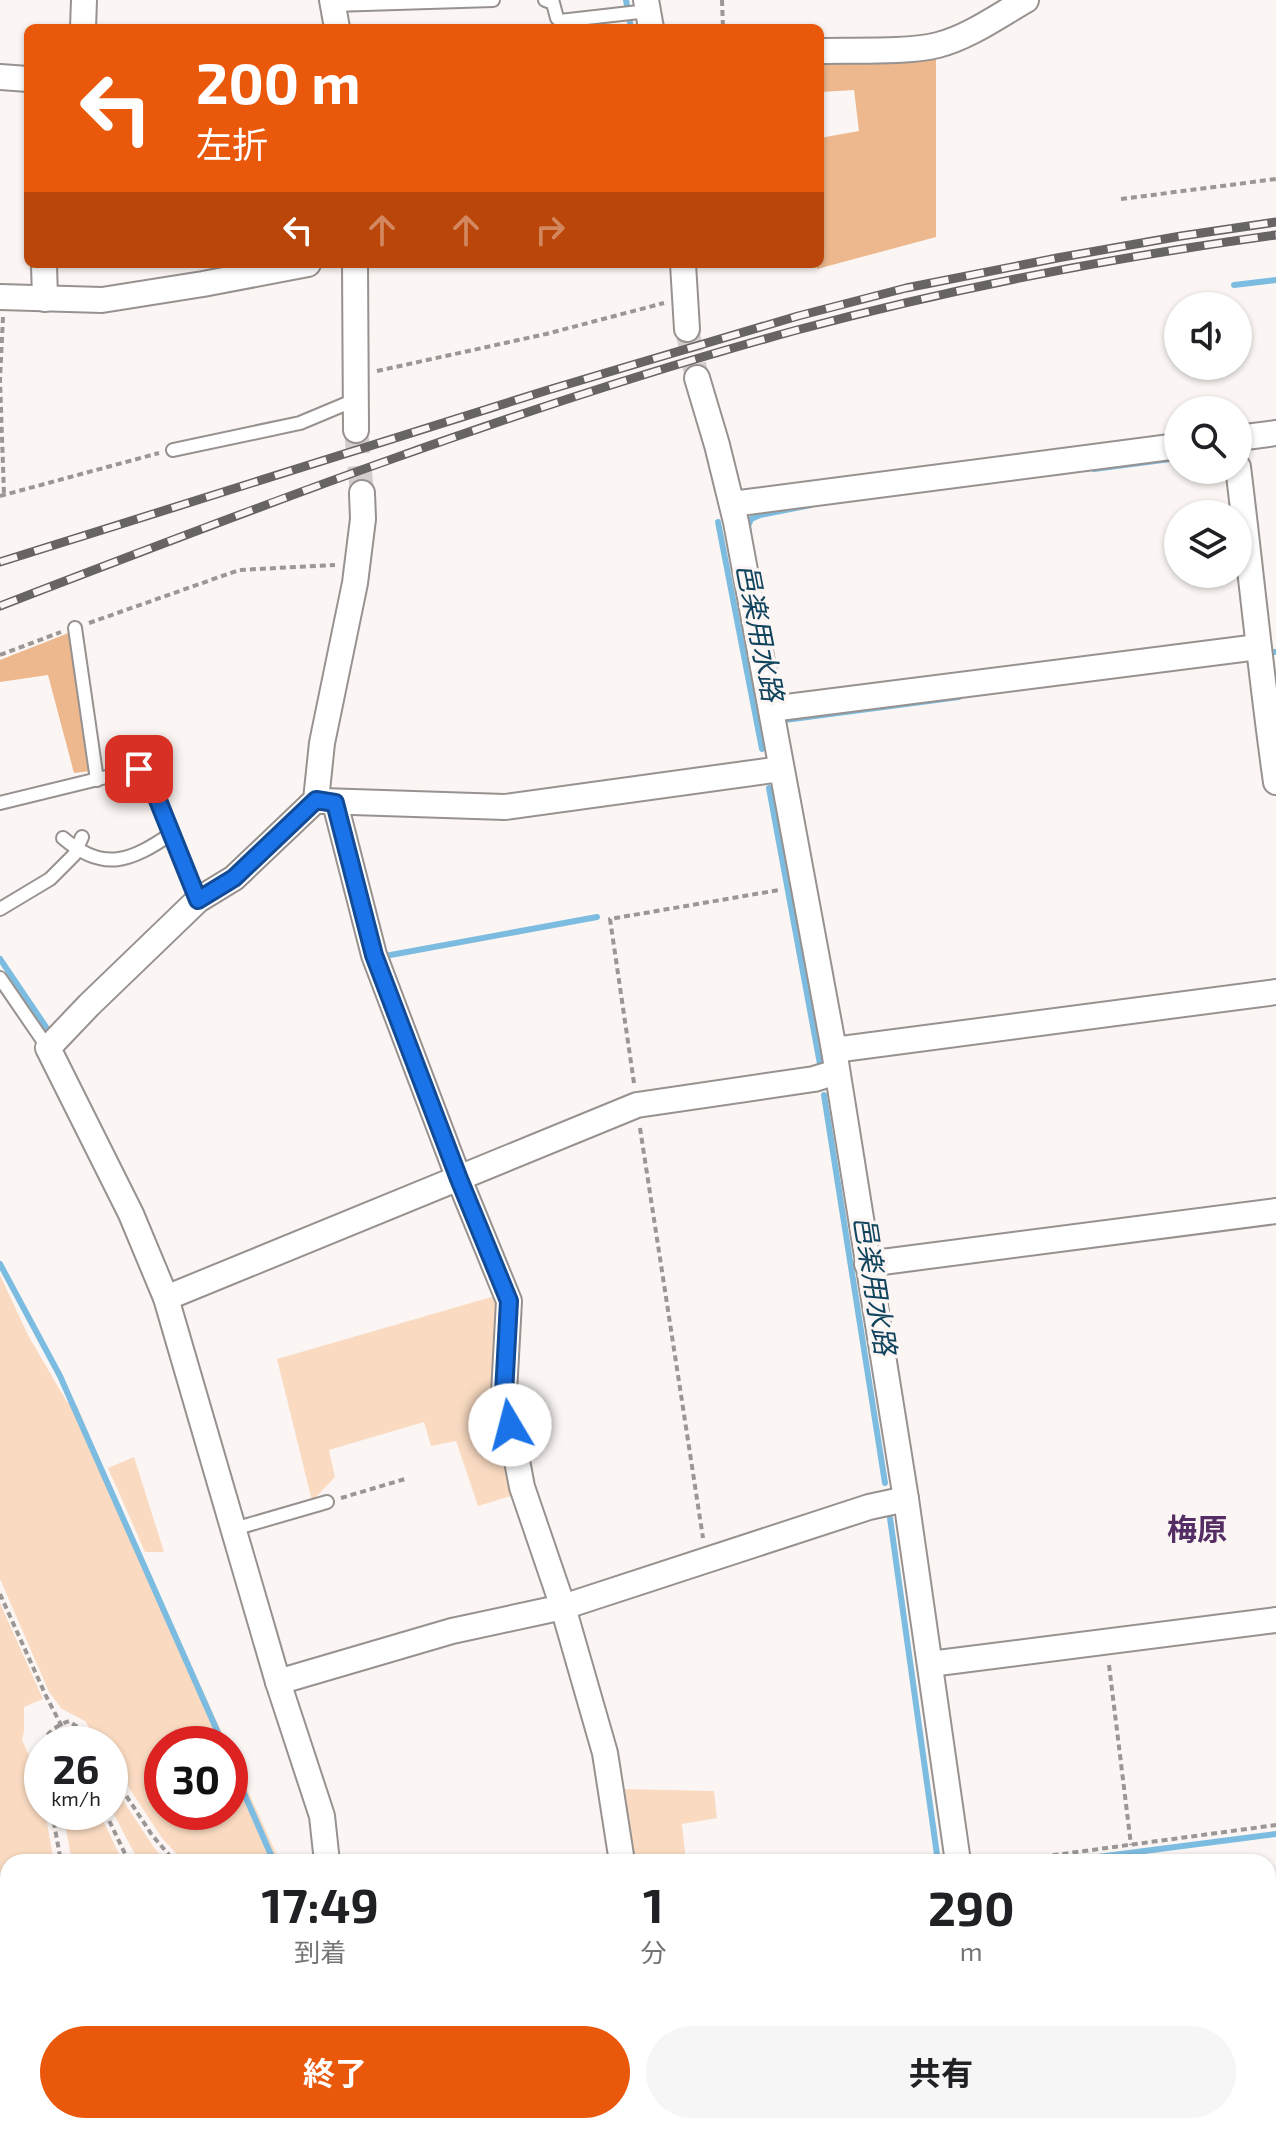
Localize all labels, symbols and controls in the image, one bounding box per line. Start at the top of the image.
text: 200 m [196,48,361,115]
icon: left [64,56,168,160]
text: 左折 [196,122,268,165]
icon: left [276,208,320,252]
icon: ahead [360,208,404,252]
icon: ahead [444,208,488,252]
icon: right [528,208,572,252]
map controls [1164,292,1252,588]
button: sound [1164,292,1252,380]
button: search [1164,396,1252,484]
button: layers [1164,500,1252,588]
water label: 邑楽用水路 [731,560,791,706]
pin [105,735,173,803]
icon: arrive [117,747,161,791]
water label: 邑楽用水路 [848,1213,904,1359]
position arrow [468,1383,552,1467]
district label: 梅原 [1167,1510,1227,1546]
speed limit sign: 30 [144,1726,248,1830]
text: 26 [53,1744,99,1792]
text: km/h [51,1786,101,1810]
text: 17:49 [262,1875,379,1933]
text: 1 [643,1875,664,1933]
text: 290 [928,1878,1014,1936]
text: m [960,1935,983,1966]
text: 到着 [294,1936,346,1967]
text: 分 [640,1936,666,1967]
button: 終了 [40,2026,630,2118]
button: 共有 [646,2026,1236,2118]

